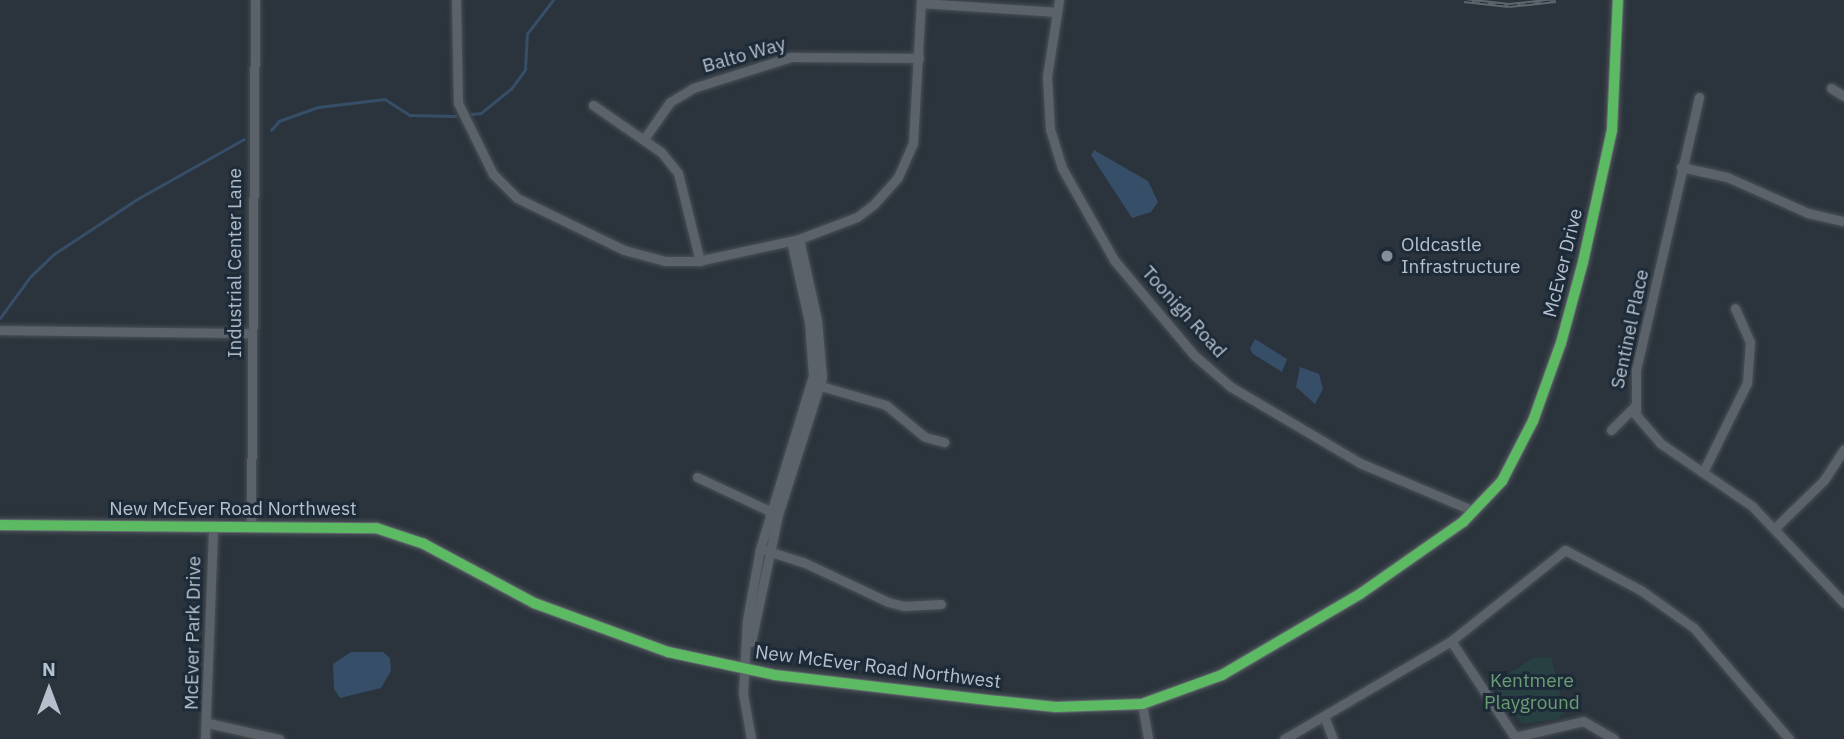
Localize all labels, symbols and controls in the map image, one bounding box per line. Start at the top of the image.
street label: Balto Way [700,32,788,78]
street label: Industrial Center Lane [224,168,246,358]
street label: McEver Drive [1538,206,1588,320]
place label: Oldcastle Infrastructure [1401,234,1520,278]
marker: Oldcastle Infrastructure [1379,248,1395,264]
street label: Toonigh Road [1137,261,1231,363]
street label: Sentinel Place [1606,267,1654,391]
street label: New McEver Road Northwest [109,498,357,520]
street label: McEver Park Drive [180,556,206,710]
street label: New McEver Road Northwest [754,641,1002,693]
north arrow [14,655,84,725]
text: N [42,657,56,681]
park label: Kentmere Playground [1484,670,1580,714]

